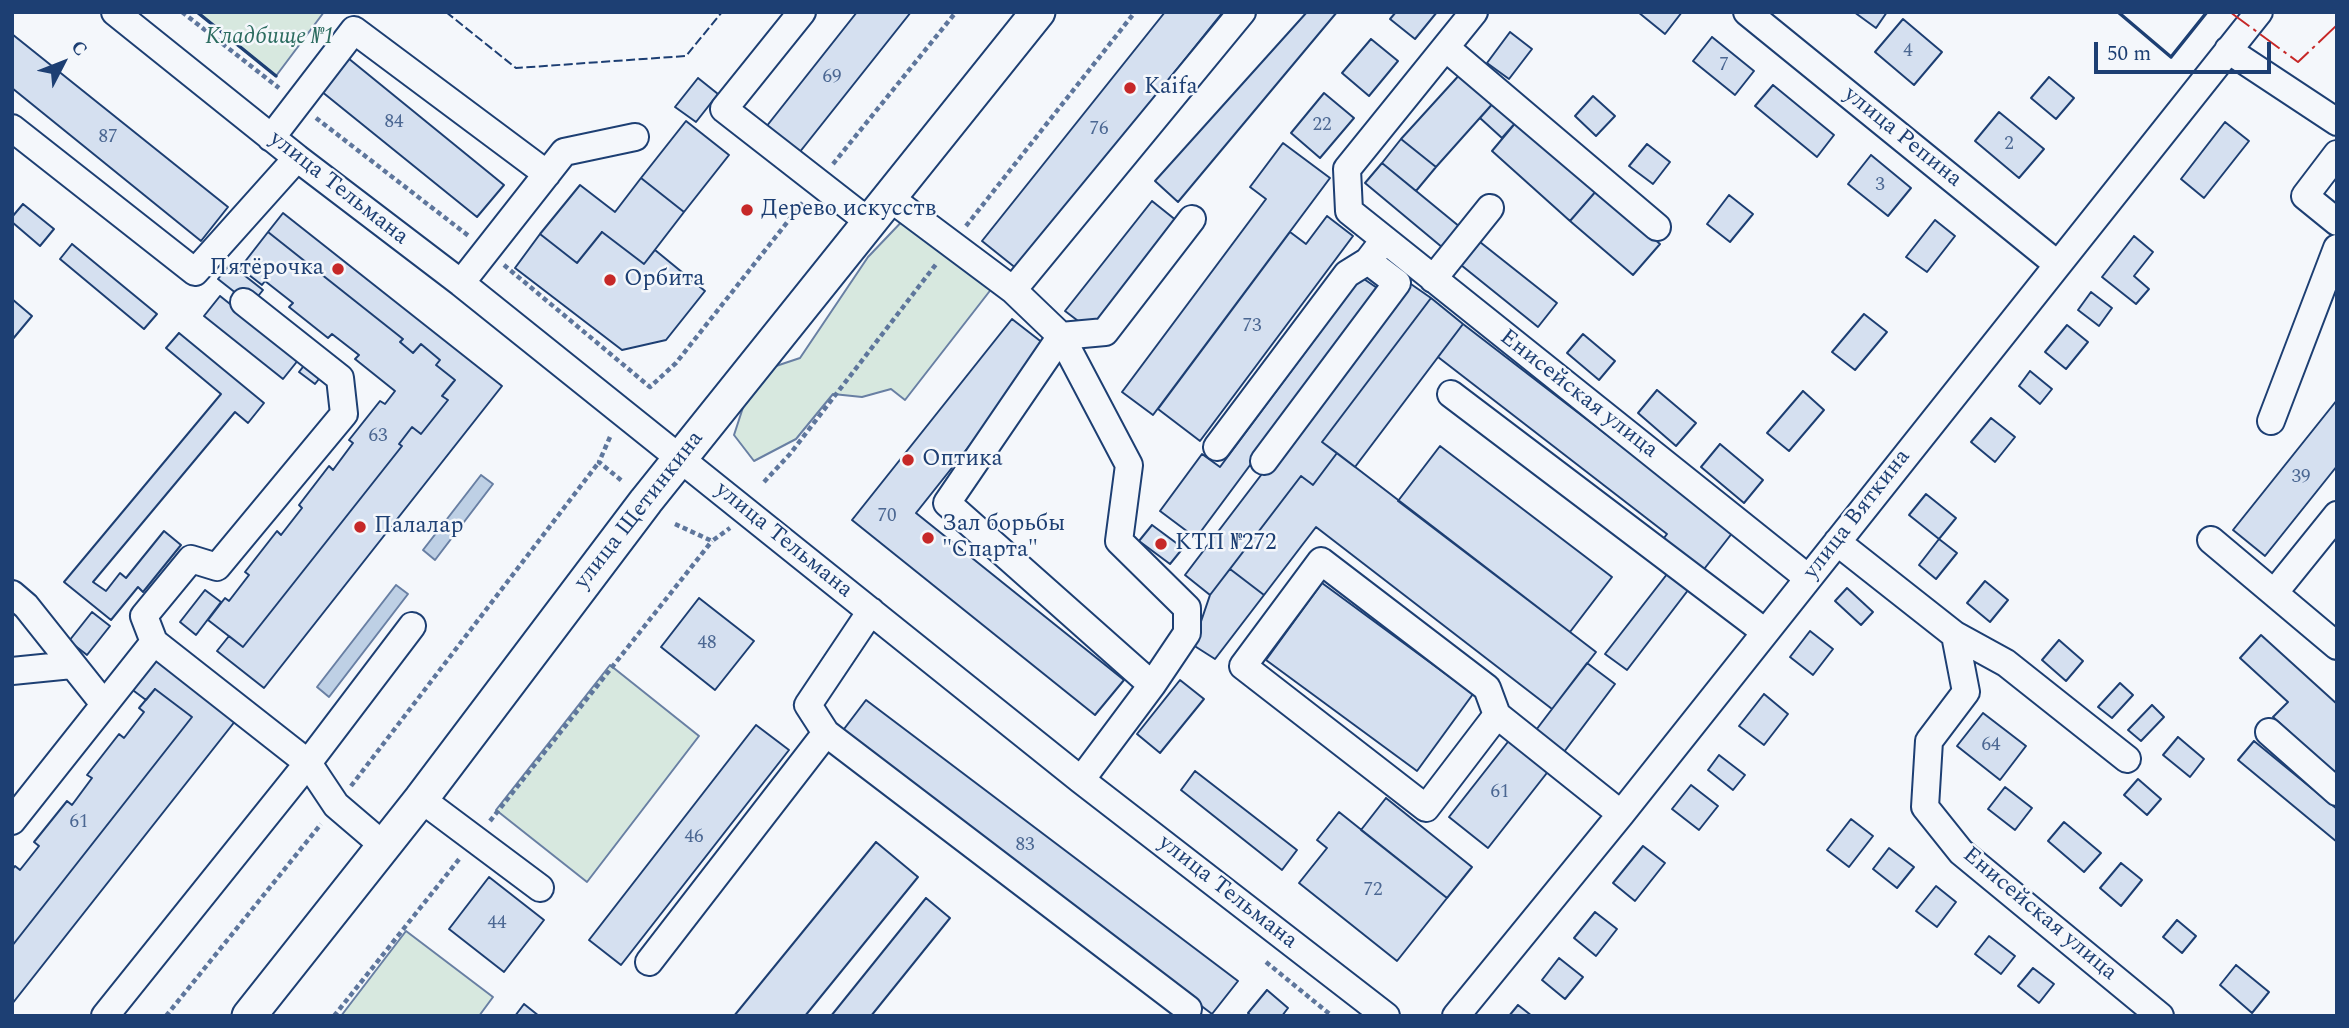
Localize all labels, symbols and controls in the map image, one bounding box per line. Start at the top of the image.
park label: Кладбище №1 [205,24,335,52]
north arrow [28,28,98,98]
scale bar [2097,28,2274,72]
text: С [64,34,94,63]
text: 50 m [2107,38,2151,70]
house number: 4 [1903,41,1913,63]
house number: 7 [1719,55,1729,77]
house number: 69 [823,67,841,89]
place label: Kaifa [1144,74,1198,102]
marker: Kaifa [1122,80,1138,96]
street label: улица Репина [1837,82,1967,194]
house number: 84 [385,112,403,134]
house number: 22 [1313,115,1331,137]
house number: 76 [1090,119,1108,141]
street label: улица Тельмана [263,126,413,252]
house number: 87 [99,127,117,149]
house number: 2 [2004,134,2014,156]
house number: 3 [1875,175,1885,197]
place label: Дерево искусств [761,196,936,224]
marker: Дерево искусств [739,202,755,218]
place label: Пятёрочка [210,255,324,283]
marker: Пятёрочка [330,261,346,277]
place label: Орбита [624,266,705,294]
marker: Орбита [602,272,618,288]
house number: 73 [1243,316,1261,338]
street label: Енисейская улица [1493,325,1663,465]
house number: 63 [369,426,387,448]
street label: улица Щетинкина [570,426,710,596]
street label: улица Вяткина [1799,444,1917,586]
place label: Оптика [922,446,1003,474]
marker: Оптика [900,452,916,468]
house number: 39 [2292,467,2310,489]
street label: улица Тельмана [709,477,857,605]
house number: 70 [878,506,896,528]
place label: Зал борьбы "Спарта" [942,511,1065,565]
place label: Палалар [374,513,463,541]
marker: Палалар [352,519,368,535]
marker: Зал борьбы "Спарта" [920,530,936,546]
place label: КТП №272 [1175,530,1276,558]
marker: КТП №272 [1153,536,1169,552]
house number: 48 [698,633,716,655]
house number: 64 [1982,735,2000,757]
house number: 61 [1491,782,1509,804]
house number: 61 [70,812,88,834]
house number: 46 [685,827,703,849]
street label: улица Тельмана [1152,830,1302,956]
house number: 83 [1016,835,1034,857]
street label: Енисейская улица [1956,842,2122,988]
house number: 72 [1364,880,1382,902]
house number: 44 [488,913,506,935]

